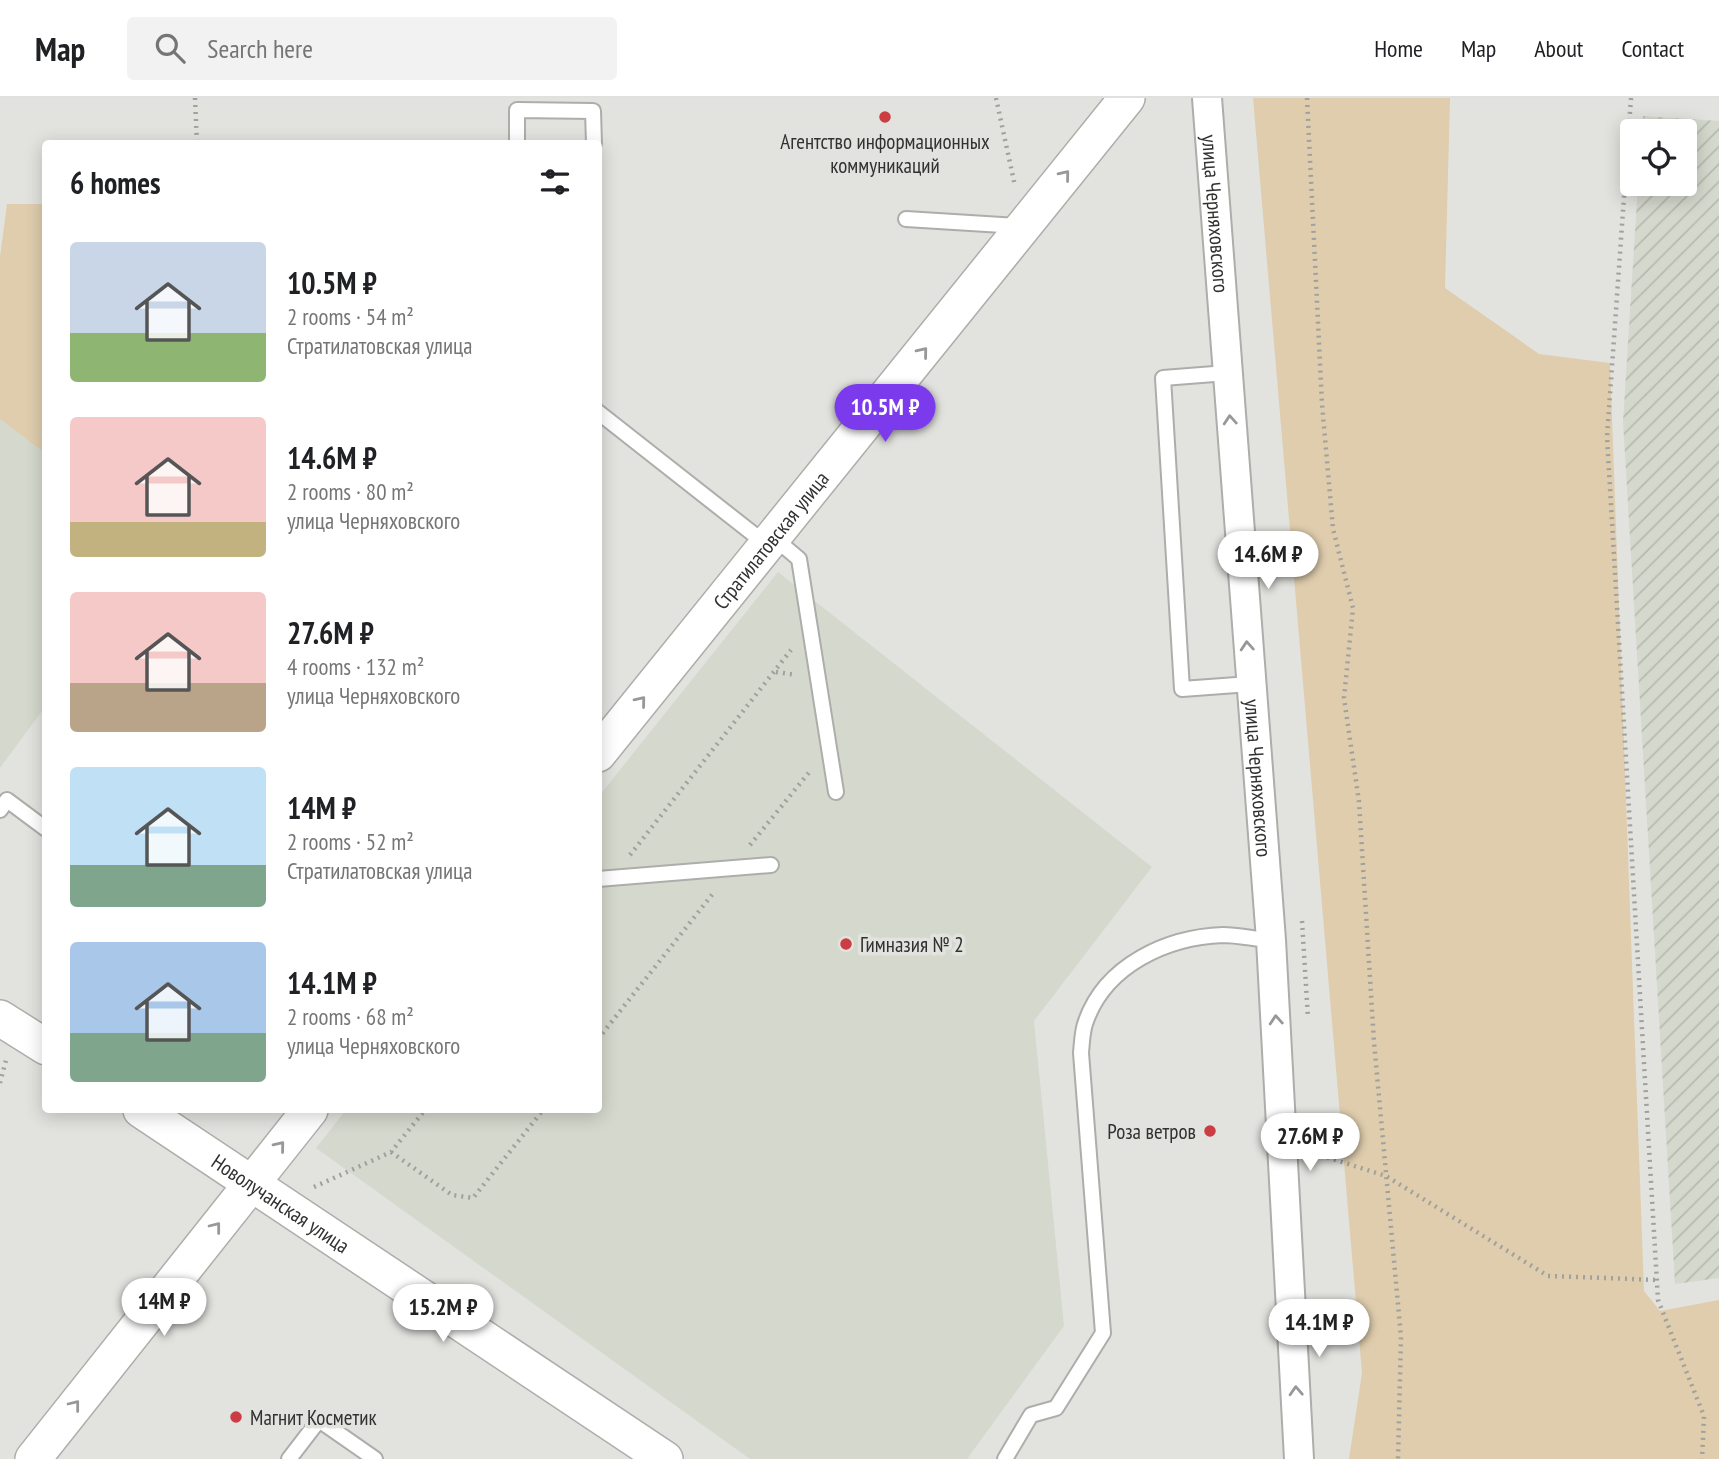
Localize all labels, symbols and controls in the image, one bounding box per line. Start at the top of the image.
search box [127,17,617,80]
text: Map [35,27,85,70]
icon: search [151,29,189,67]
text: Search here [207,32,313,65]
text: Home [1374,33,1423,64]
text: Map [1461,33,1496,64]
text: About [1534,33,1583,64]
text: Contact [1621,33,1684,64]
marker: Агентство информационных коммуникаций [877,109,893,125]
map controls [1620,119,1697,196]
button: locate [1620,119,1697,196]
place label: Агентство информационных коммуникаций [780,128,990,179]
street label: улица Черняховского [1196,134,1235,294]
text: 6 homes [70,163,161,202]
icon: filters [536,163,574,201]
one-way arrow [1057,170,1070,182]
text: 10.5M ₽ [287,263,377,302]
icon: home [126,270,210,354]
text: 2 rooms · 54 m² [287,302,414,331]
text: Стратилатовская улица [287,331,472,360]
one-way arrow [914,347,927,359]
pin: 10.5M ₽ [820,384,950,444]
text: 10.5M ₽ [851,392,919,421]
one-way arrow [1223,414,1238,425]
text: 14.6M ₽ [287,438,377,477]
icon: home [126,445,210,529]
street label: Стратилатовская улица [707,466,834,614]
text: 2 rooms · 80 m² [287,477,414,506]
text: улица Черняховского [287,506,460,535]
pin: 14.6M ₽ [1203,532,1333,591]
text: 14.6M ₽ [1234,539,1302,568]
text: 27.6M ₽ [287,613,374,652]
icon: home [126,620,210,704]
one-way arrow [1240,641,1255,652]
text: 4 rooms · 132 m² [287,652,424,681]
text: улица Черняховского [287,681,460,710]
one-way arrow [633,696,646,708]
street label: улица Черняховского [1239,698,1278,858]
text: 14M ₽ [287,788,356,827]
icon: home [126,795,210,879]
text: 2 rooms · 52 m² [287,827,414,856]
text: Стратилатовская улица [287,856,472,885]
place label: Гимназия № 2 [860,931,964,958]
marker: Гимназия № 2 [838,936,854,952]
text: 14.1M ₽ [287,963,377,1002]
icon: home [126,970,210,1054]
text: 2 rooms · 68 m² [287,1002,414,1031]
one-way arrow [1269,1014,1284,1025]
text: улица Черняховского [287,1031,460,1060]
pin: 27.6M ₽ [1245,1114,1375,1173]
place label: Роза ветров [1107,1118,1196,1145]
text: 27.6M ₽ [1277,1121,1343,1150]
marker: Роза ветров [1202,1123,1218,1139]
one-way arrow [272,1141,285,1153]
street label: Новолучанская улица [207,1148,355,1259]
one-way arrow [208,1222,221,1234]
pin: 14M ₽ [115,1278,213,1338]
pin: 15.2M ₽ [378,1284,508,1344]
text: 14M ₽ [138,1286,190,1315]
text: 15.2M ₽ [409,1292,477,1321]
pin: 14.1M ₽ [1254,1300,1384,1359]
text: 14.1M ₽ [1285,1307,1353,1336]
one-way arrow [1288,1385,1303,1396]
one-way arrow [67,1401,80,1413]
place label: Магнит Косметик [250,1404,377,1431]
marker: Магнит Косметик [228,1409,244,1425]

